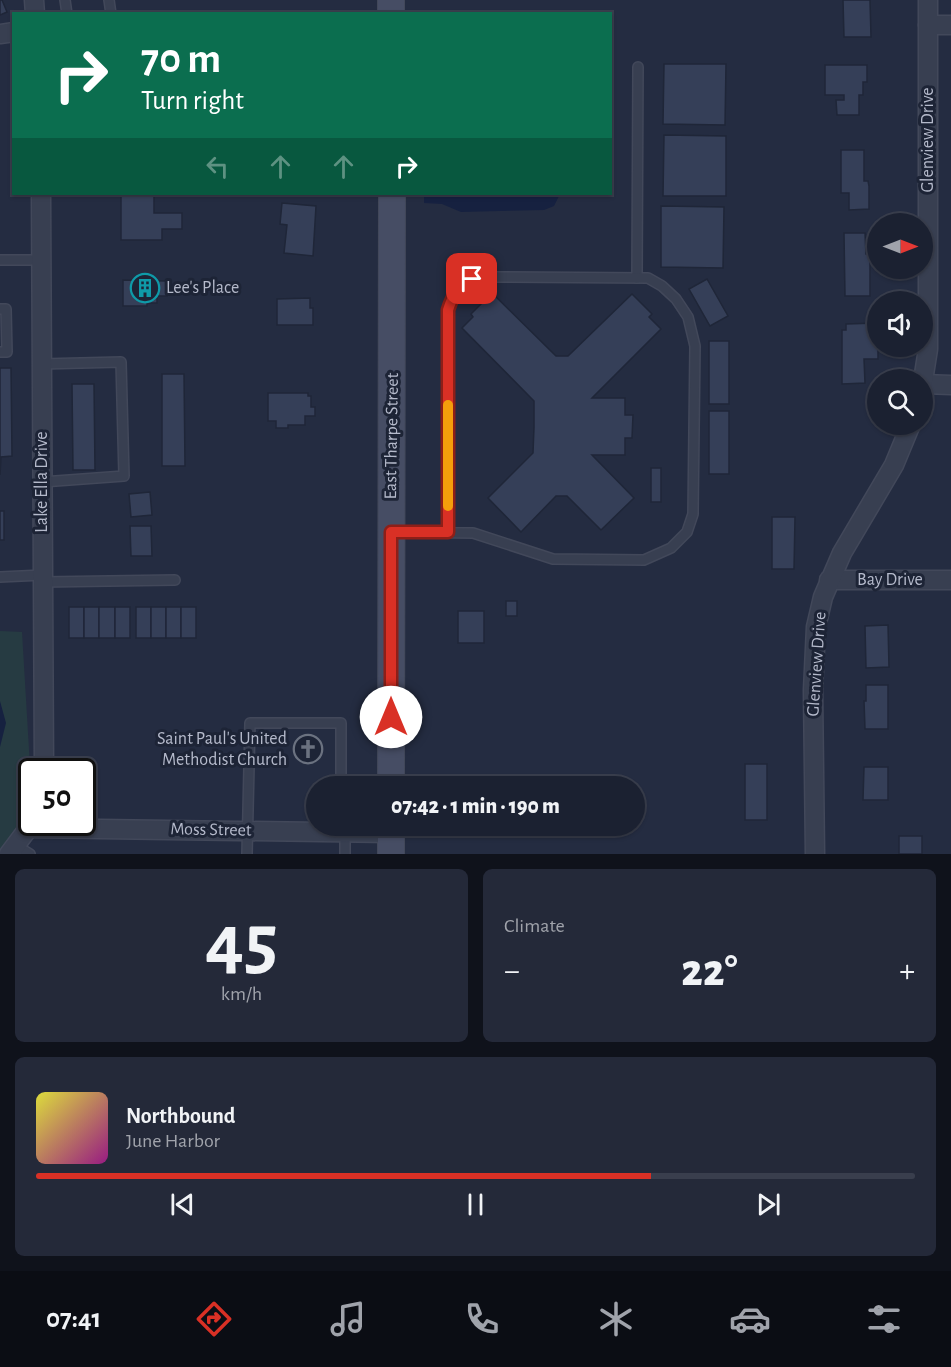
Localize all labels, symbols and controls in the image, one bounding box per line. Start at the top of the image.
icon: right [42,36,120,114]
text: 70 m [141,38,221,80]
text: Turn right [141,87,244,114]
street label: Glenview Drive [919,87,937,193]
icon: left [201,150,234,183]
icon: ahead [264,150,297,183]
icon: ahead [327,150,360,183]
icon: right [390,150,423,183]
north arrow [867,213,933,279]
map controls [867,213,933,435]
pin [446,253,497,304]
icon: arrive [455,262,488,295]
building icon: Lee's Place [129,272,161,304]
place label: Lee's Place [166,279,239,297]
button: sound [867,291,933,357]
button: search [867,369,933,435]
street label: East Tharpe Street [382,372,402,500]
street label: Lake Ella Drive [33,431,51,533]
street label: Bay Drive [857,571,923,589]
street label: Glenview Drive [804,611,830,717]
position arrow [359,685,423,749]
place label: Saint Paul's United Methodist Church [157,730,287,769]
church icon: Saint Paul's United Methodist Church [292,733,324,765]
speed limit sign: 50 [18,758,96,836]
text: 07:42 · 1 min · 190 m [391,795,560,817]
street label: Moss Street [170,820,252,840]
text: 45 [205,904,278,982]
text: Climate [504,916,565,936]
text: 22° [681,949,738,994]
text: − [504,955,520,988]
text: + [899,955,915,988]
text: km/h [221,984,262,1004]
text: Northbound [126,1105,235,1127]
text: June Harbor [126,1131,220,1151]
icon: previous [166,1188,199,1221]
icon: pause [459,1188,492,1221]
icon: next [752,1188,785,1221]
icon: directions [193,1298,235,1340]
icon: music [327,1298,369,1340]
icon: phone [461,1298,503,1340]
icon: climate [595,1298,637,1340]
icon: car [729,1298,771,1340]
icon: filters [863,1298,905,1340]
text: 07:41 [46,1305,101,1332]

